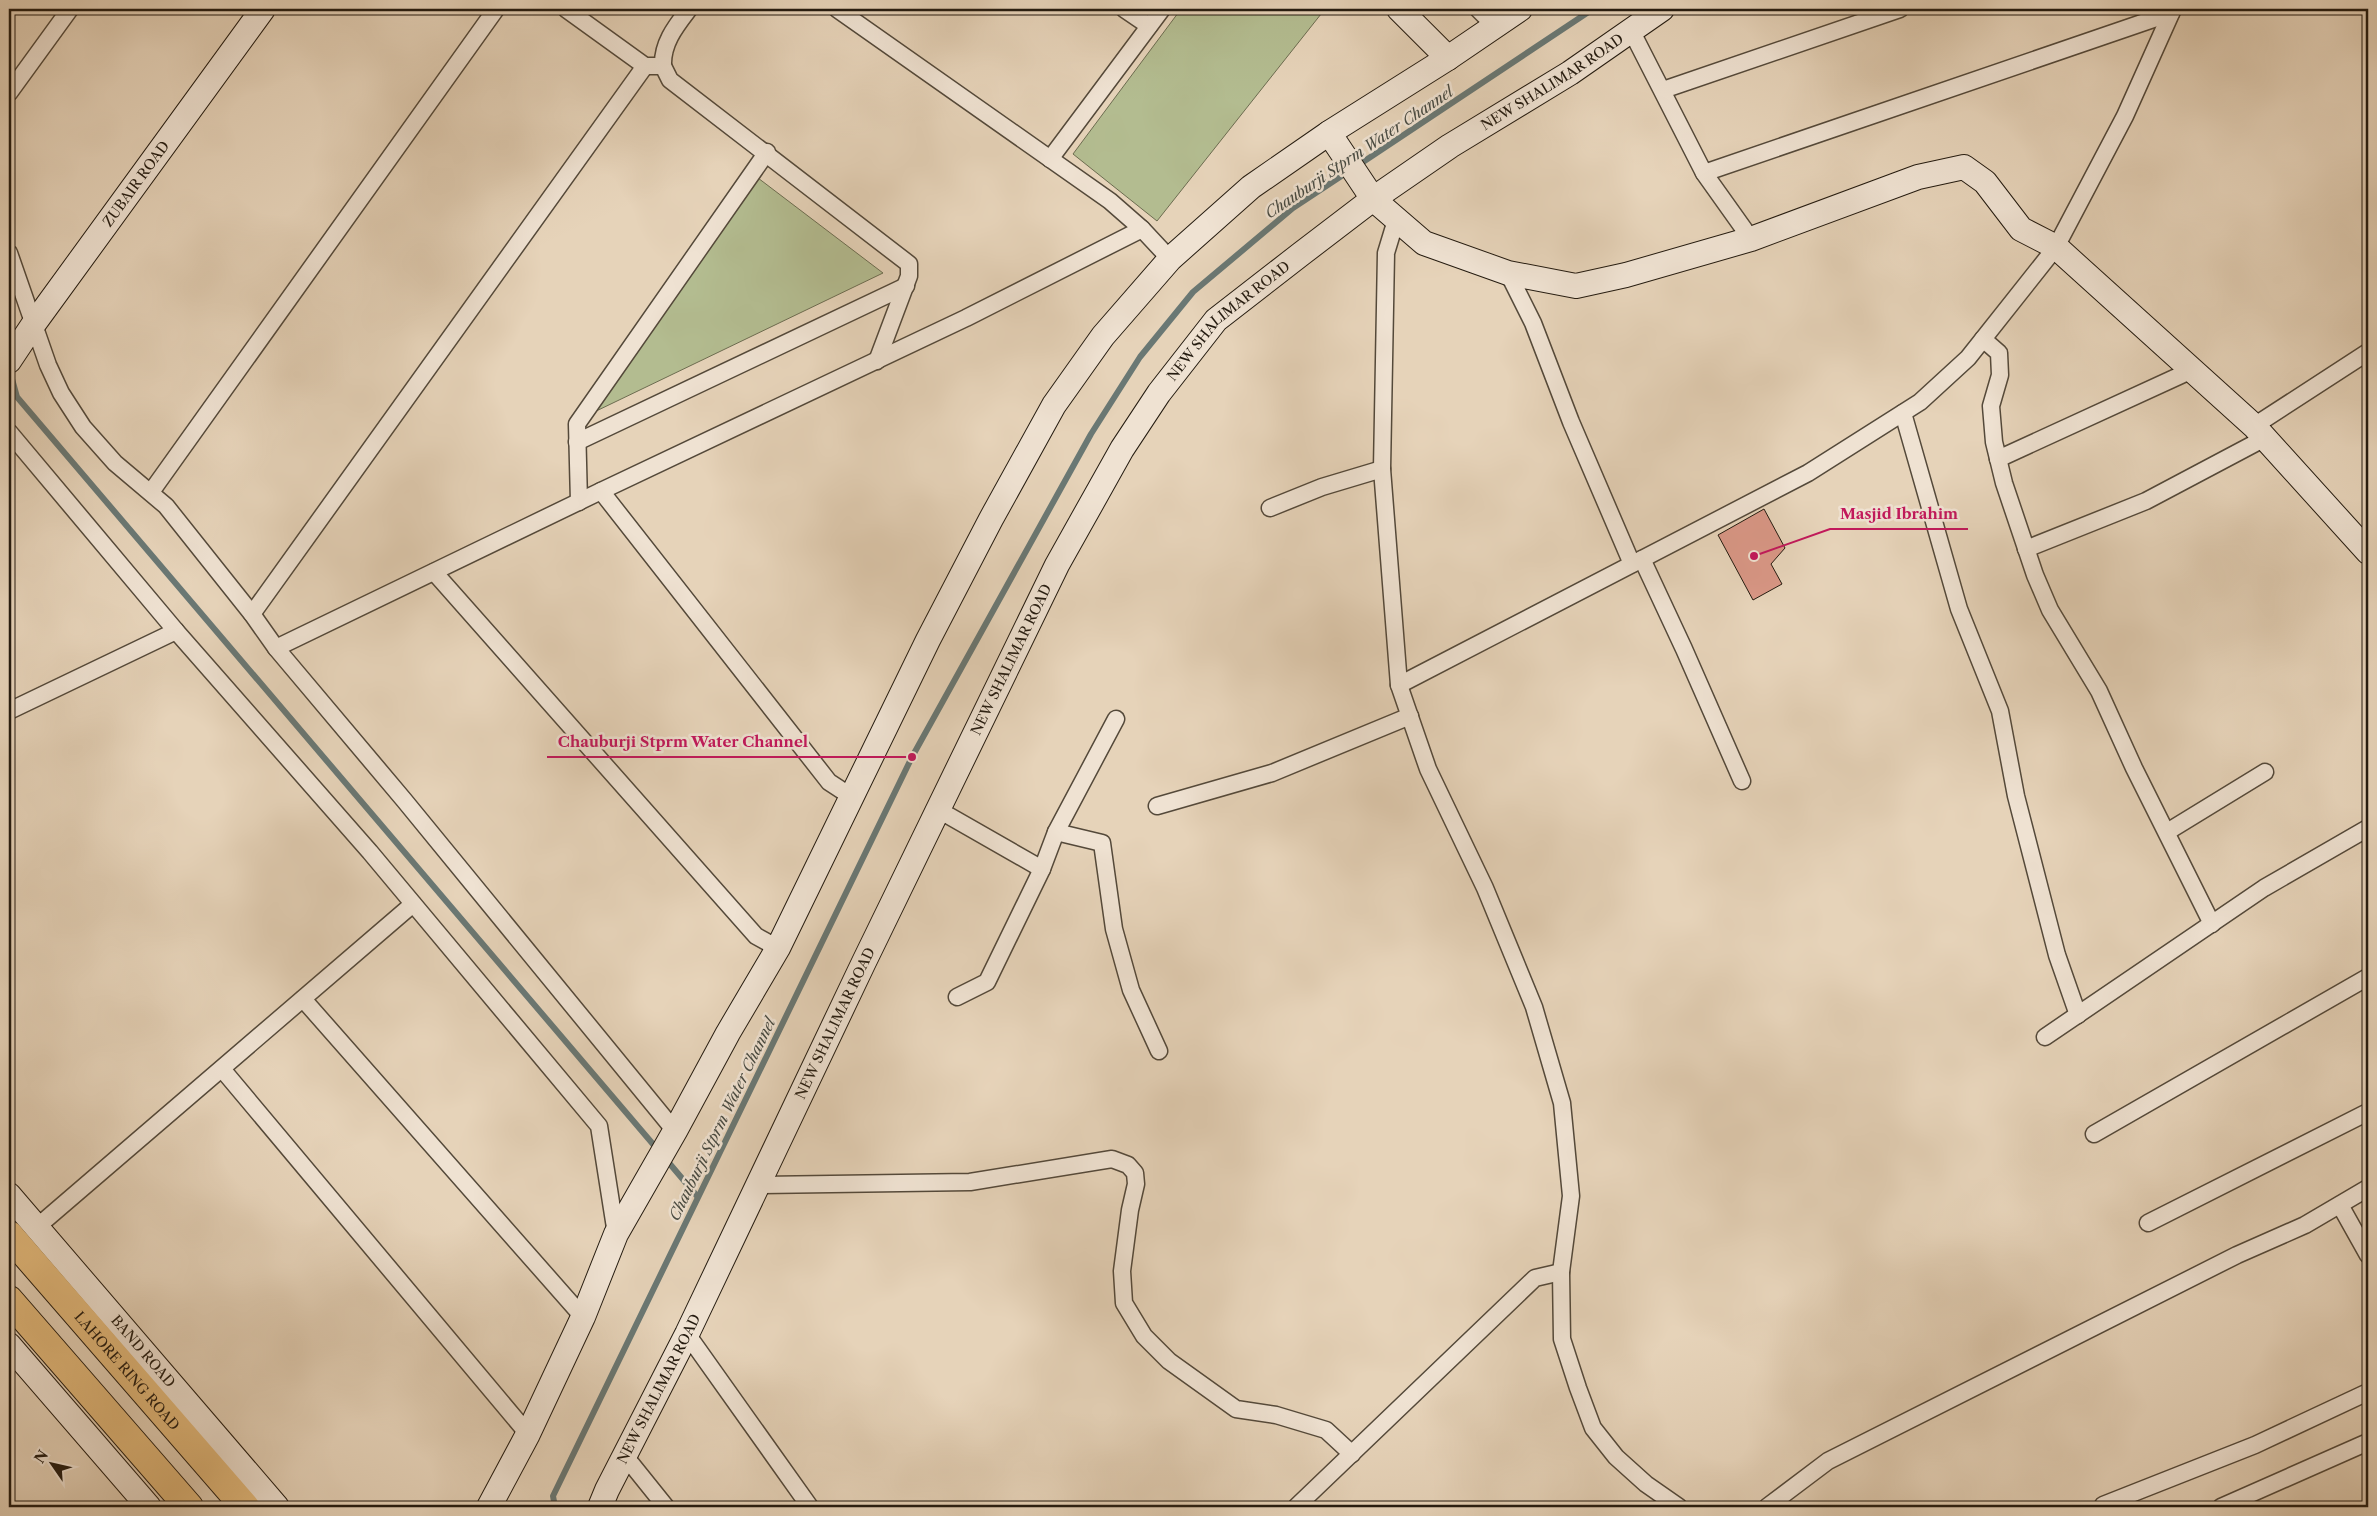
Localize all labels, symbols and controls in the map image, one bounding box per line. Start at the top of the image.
street label: NEW SHALIMAR ROAD [1477,30,1627,134]
water label: Chauburji Stprm Water Channel [1261,81,1459,222]
street label: ZUBAIR ROAD [99,137,173,230]
street label: NEW SHALIMAR ROAD [1163,257,1294,384]
callout: Masjid Ibrahim [1830,499,1968,529]
text: Masjid Ibrahim [1840,504,1958,523]
street label: NEW SHALIMAR ROAD [967,581,1055,738]
callout: Chauburji Stprm Water Channel [547,727,818,757]
text: Chauburji Stprm Water Channel [558,732,808,751]
street label: NEW SHALIMAR ROAD [791,944,879,1102]
water label: Chauburji Stprm Water Channel [665,1013,780,1223]
street label: LAHORE RING ROAD [71,1308,183,1434]
street label: BAND ROAD [107,1311,179,1391]
street label: NEW SHALIMAR ROAD [613,1311,704,1467]
north arrow [28,1438,78,1488]
text: N [30,1447,52,1467]

